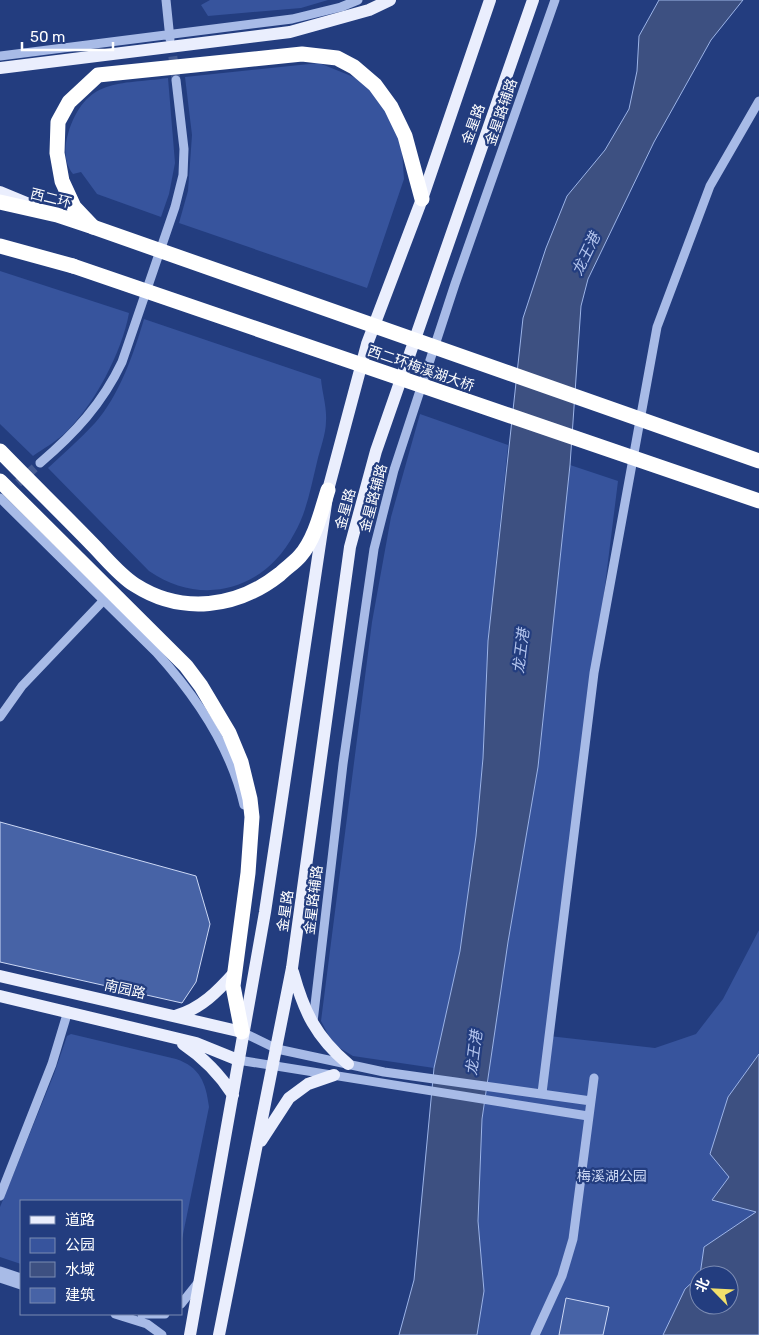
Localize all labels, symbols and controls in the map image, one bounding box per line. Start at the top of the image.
scale bar [22,20,114,52]
text: 50 m [30,28,65,46]
street label: 金星路辅路 [482,76,521,148]
street label: 金星路 [458,102,489,147]
street label: 西二环 [28,185,73,212]
water label: 龙王港 [568,228,605,278]
street label: 西二环梅溪湖大桥 [365,342,477,395]
street label: 金星路辅路 [356,462,391,534]
street label: 金星路 [332,487,359,532]
water label: 龙王港 [509,626,533,674]
street label: 金星路辅路 [301,864,326,936]
street label: 金星路 [274,889,297,933]
street label: 南园路 [103,976,147,1002]
water label: 龙王港 [462,1028,486,1076]
park label: 梅溪湖公园 [577,1168,647,1185]
legend [20,1200,182,1315]
text: 道路 [65,1211,95,1229]
text: 公园 [65,1236,95,1254]
text: 水域 [65,1261,95,1279]
north arrow [689,1265,739,1315]
text: 北 [692,1275,713,1295]
text: 建筑 [65,1286,95,1304]

